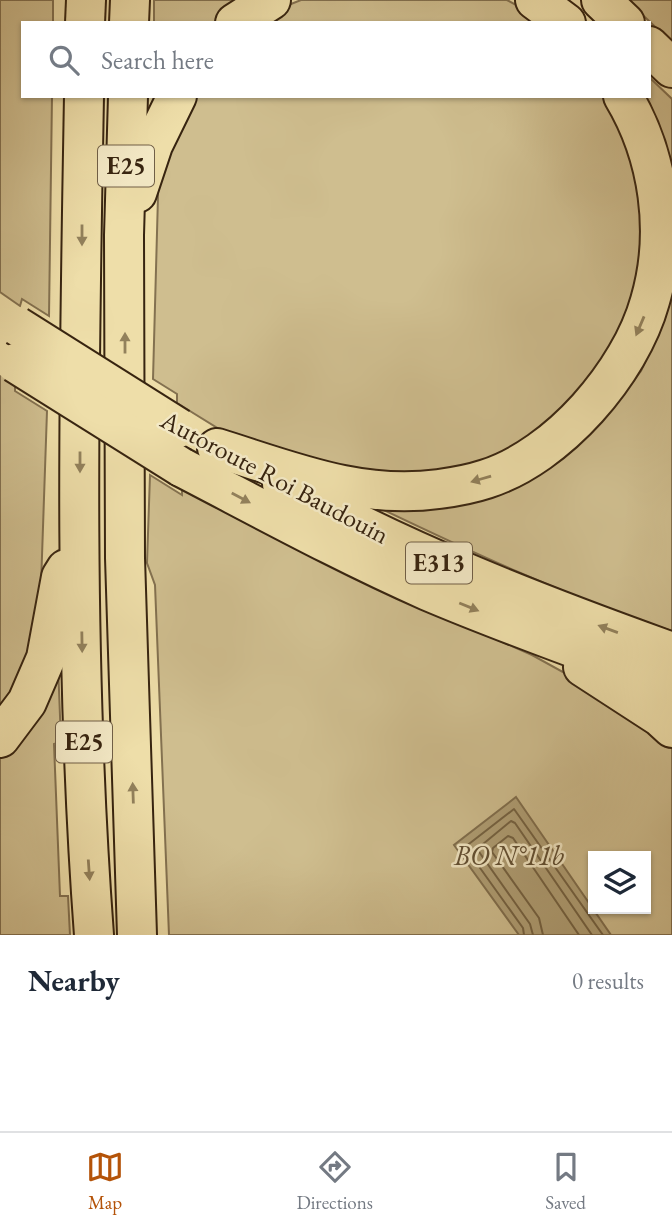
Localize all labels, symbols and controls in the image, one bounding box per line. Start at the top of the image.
search box [21,21,651,98]
icon: search [45,41,83,79]
text: Search here [101,43,214,77]
road number: E25 [98,146,154,186]
one-way arrow [76,224,88,246]
one-way arrow [634,316,646,336]
one-way arrow [119,332,130,354]
street label: Autoroute Roi Baudouin [154,402,395,552]
one-way arrow [74,451,86,473]
one-way arrow [471,475,492,485]
one-way arrow [232,492,252,504]
road number: E313 [406,542,472,584]
one-way arrow [458,602,479,613]
one-way arrow [597,623,618,634]
one-way arrow [76,632,87,654]
road number: E25 [56,722,112,762]
one-way arrow [127,782,138,804]
water label: BO N°11b [453,837,565,873]
map controls [588,851,651,914]
button: layers [588,851,651,914]
one-way arrow [84,859,95,881]
text: Nearby [28,961,120,1000]
text: 0 results [572,966,644,996]
tab: Map [86,1148,124,1215]
tab: Directions [296,1148,373,1215]
tab: Saved [545,1148,586,1215]

